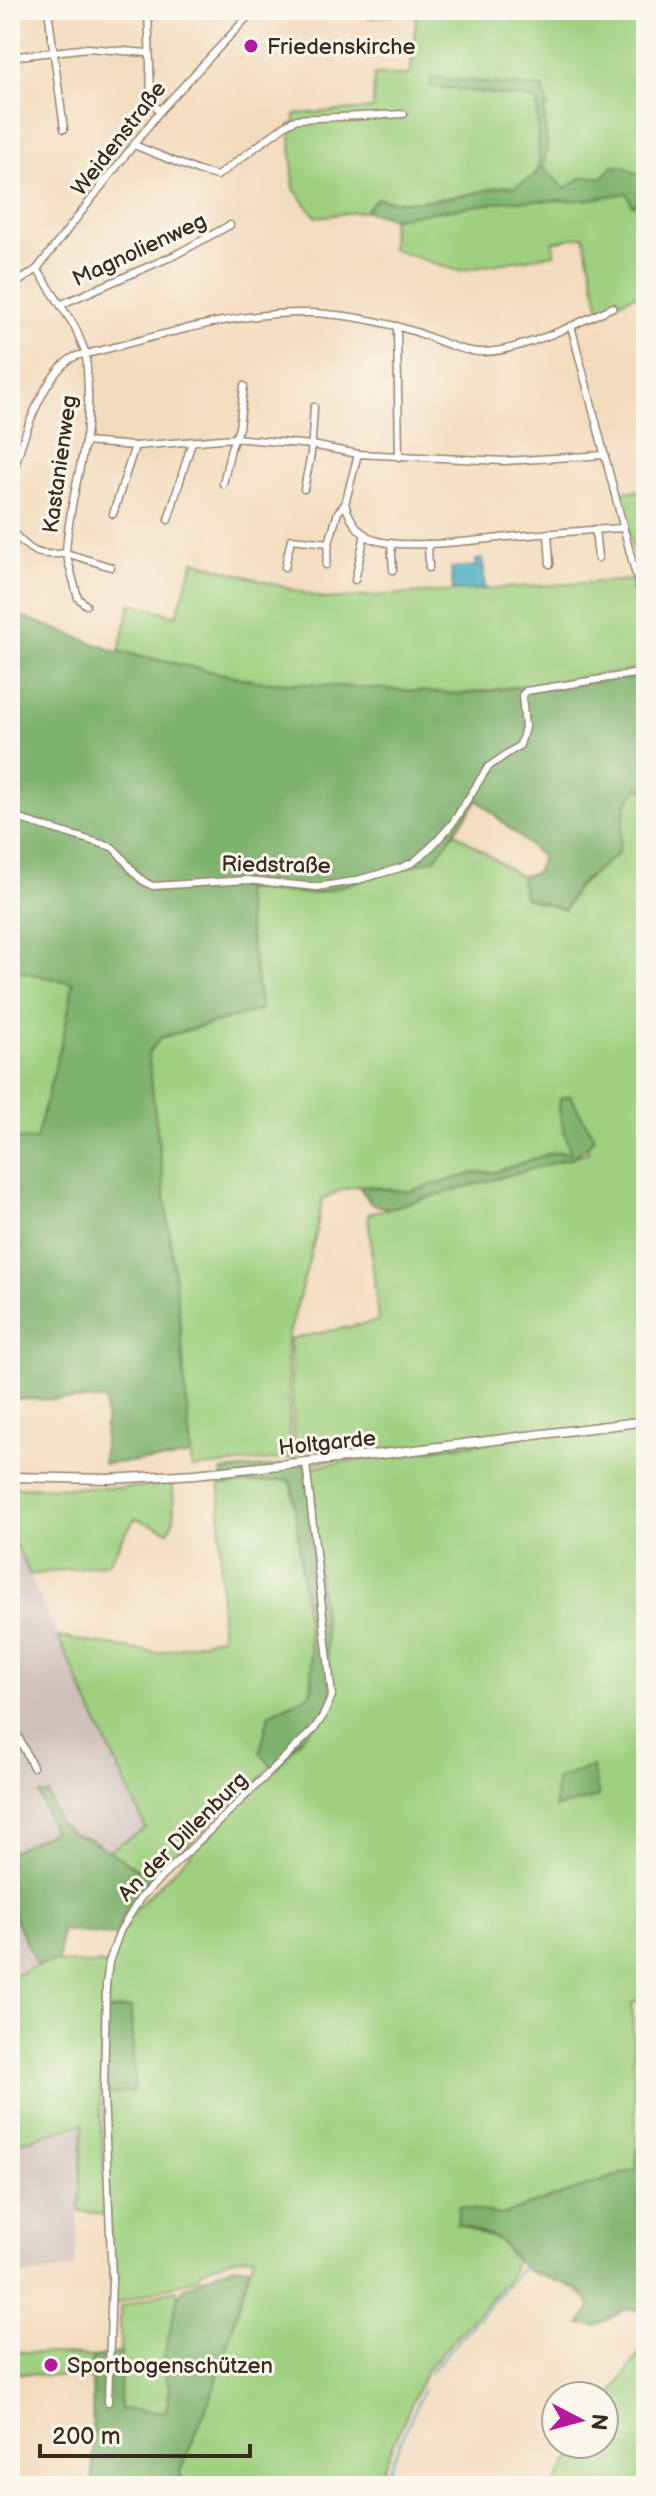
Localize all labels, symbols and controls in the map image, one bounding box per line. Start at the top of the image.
place label: Friedenskirche [267,34,416,61]
marker: Friedenskirche [242,37,260,55]
street label: Weidenstraße [66,76,172,202]
street label: Magnolienweg [68,208,211,293]
street label: Kastanienweg [37,393,84,535]
street label: Riedstraße [221,851,331,880]
street label: Holtgarde [277,1425,377,1462]
street label: An der Dillenburg [113,1767,254,1908]
place label: Sportbogenschützen [67,2353,273,2380]
marker: Sportbogenschützen [42,2356,60,2374]
north arrow [540,2380,620,2460]
scale bar [40,2408,250,2458]
text: N [584,2412,613,2432]
text: 200 m [52,2422,121,2451]

